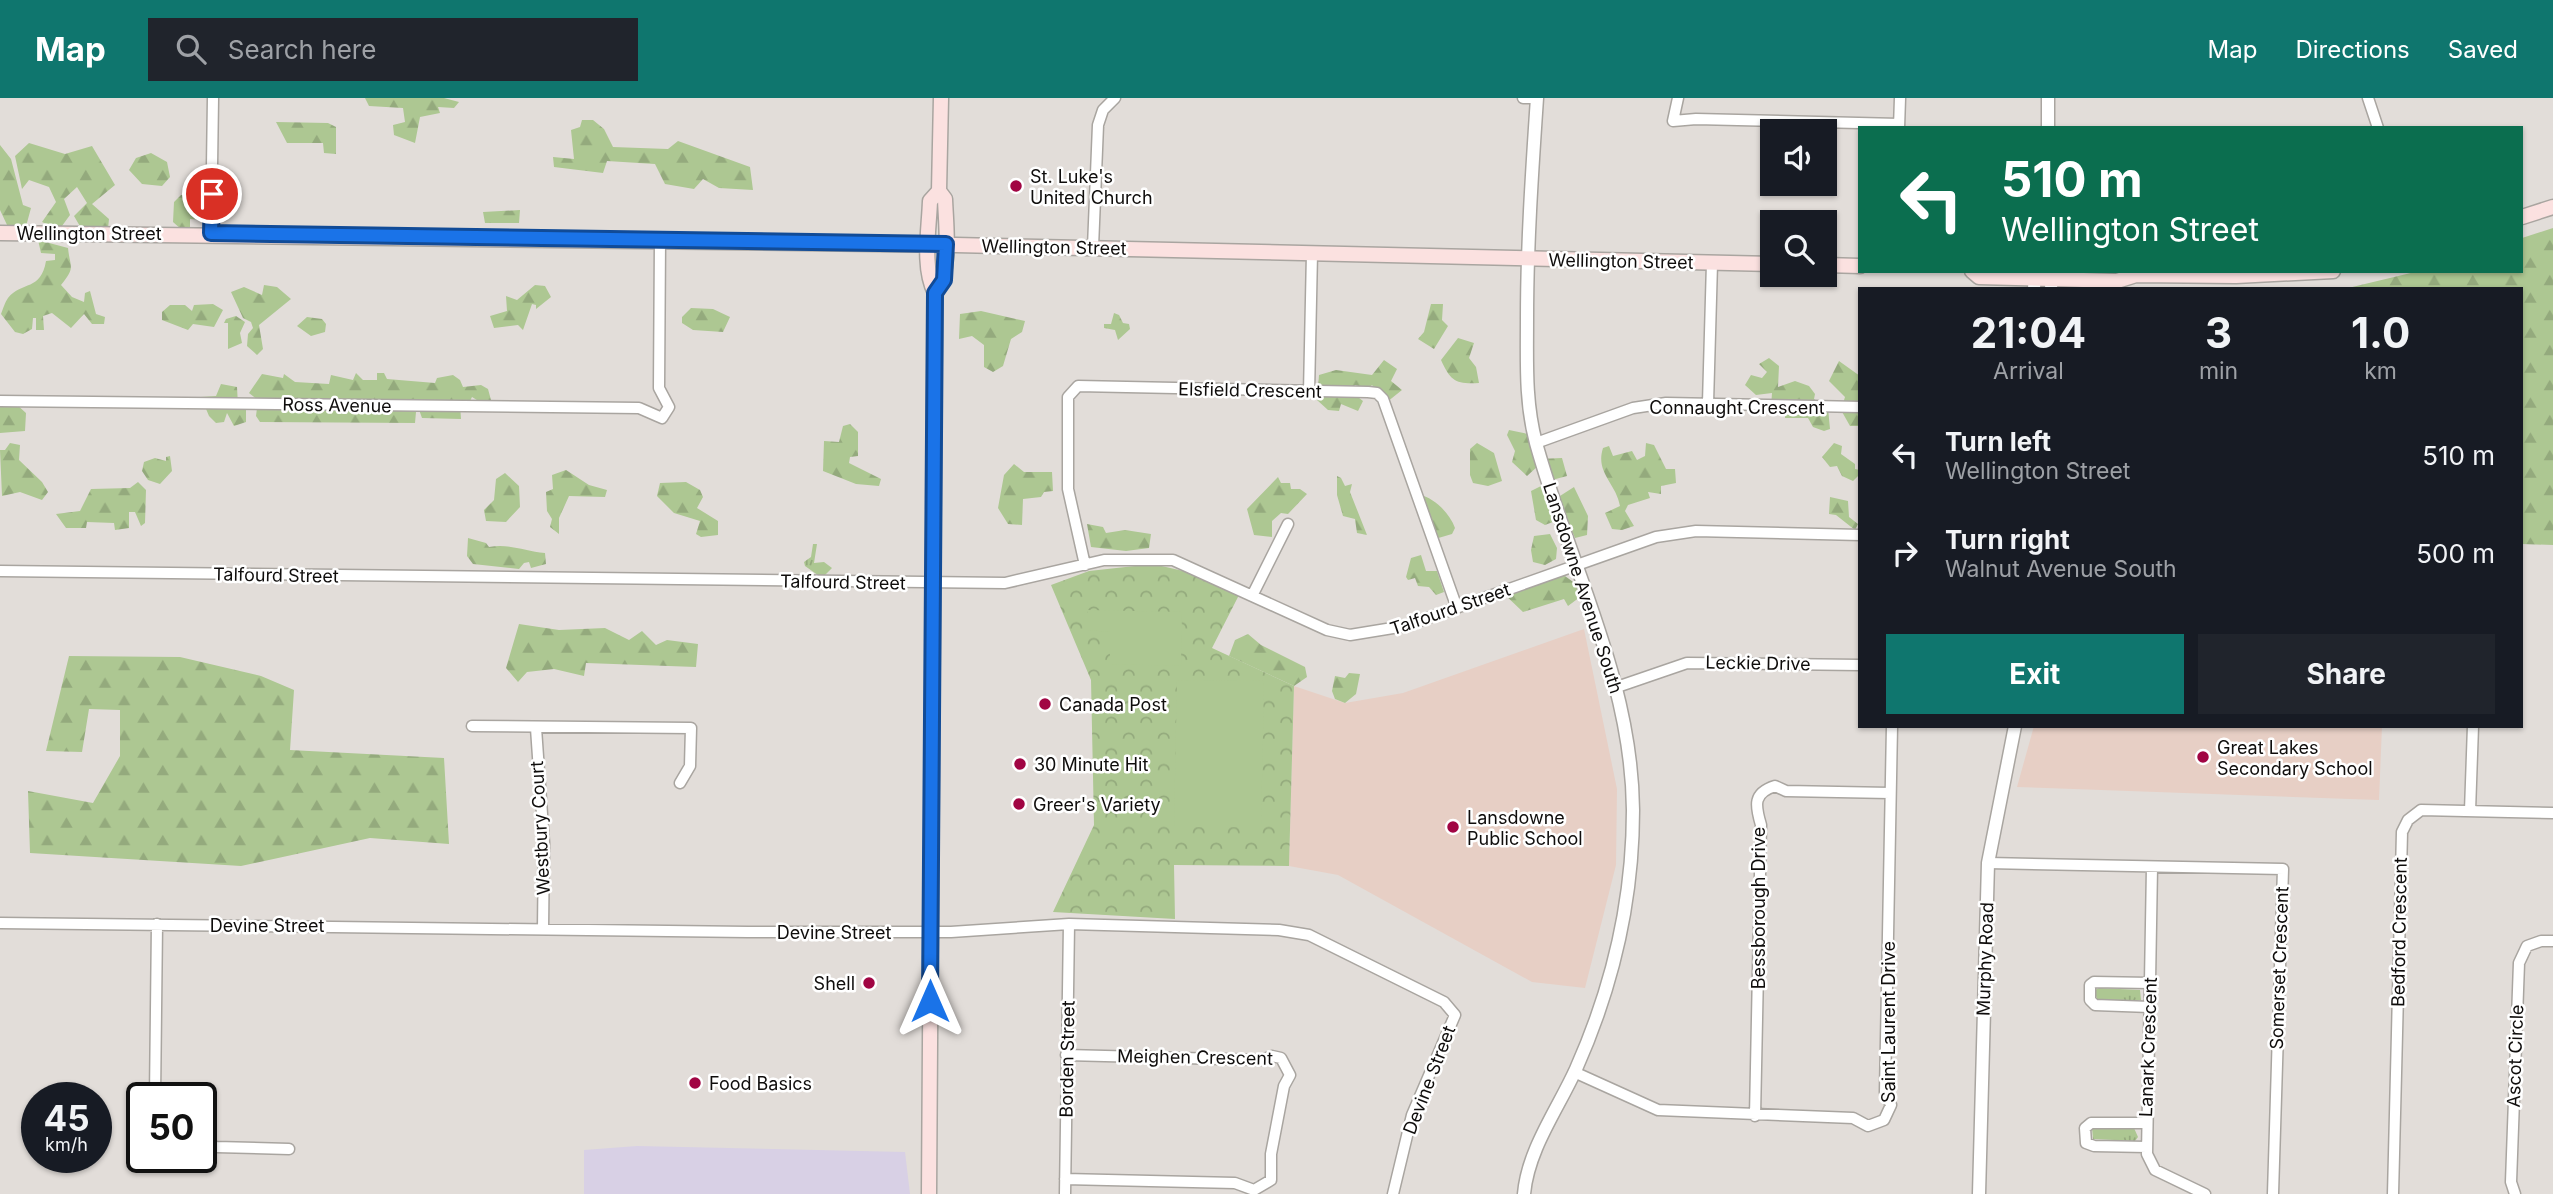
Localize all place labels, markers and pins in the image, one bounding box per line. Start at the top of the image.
pin [182,164,242,224]
place label: St. Luke's United Church [1030,166,1153,208]
marker: St. Luke's United Church [1008,178,1024,194]
place label: Canada Post [1059,694,1167,715]
marker: Canada Post [1037,696,1053,712]
place label: Great Lakes Secondary School [2217,737,2373,779]
marker: Great Lakes Secondary School [2195,749,2211,765]
place label: 30 Minute Hit [1034,754,1148,775]
marker: 30 Minute Hit [1012,756,1028,772]
place label: Greer's Variety [1033,794,1161,815]
marker: Greer's Variety [1011,796,1027,812]
place label: Lansdowne Public School [1467,807,1583,849]
marker: Lansdowne Public School [1445,819,1461,835]
place label: Shell [814,973,855,994]
marker: Shell [861,975,877,991]
place label: Food Basics [709,1073,812,1094]
marker: Food Basics [687,1075,703,1091]

